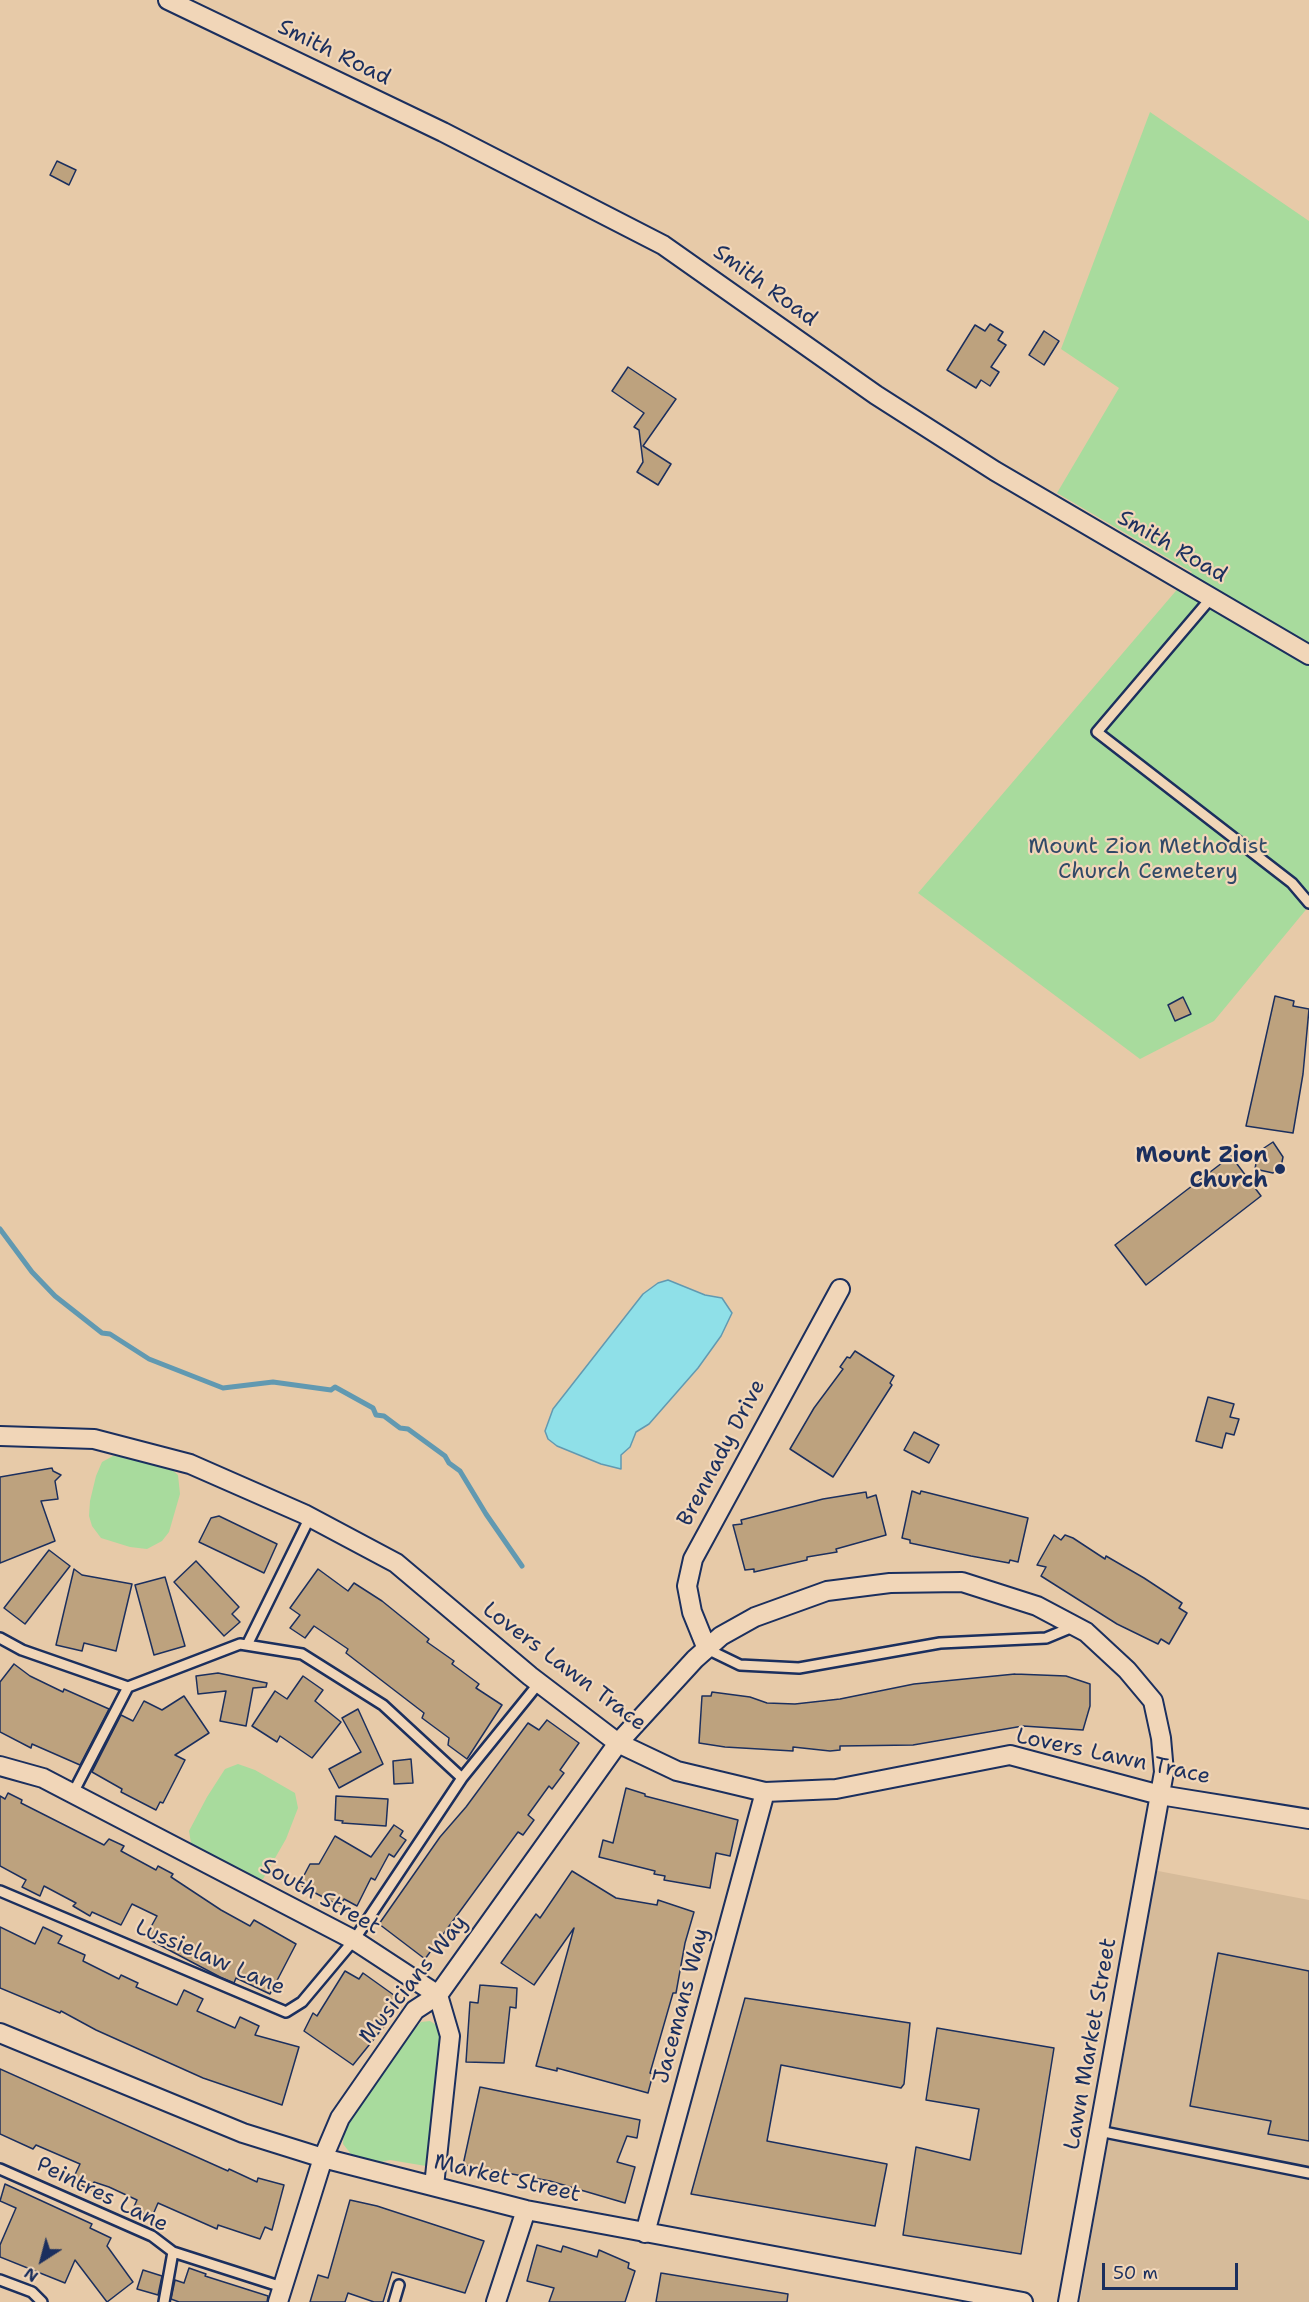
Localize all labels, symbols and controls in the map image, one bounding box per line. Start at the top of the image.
street label: Smith Road [273,14,395,92]
street label: Smith Road [708,239,822,333]
street label: Smith Road [1112,505,1232,589]
park label: Mount Zion Methodist Church Cemetery [1028,834,1268,885]
place label: Mount Zion Church [1135,1143,1268,1194]
marker: Mount Zion Church [1273,1162,1287,1176]
street label: Brennady Drive [672,1375,772,1531]
street label: Lovers Lawn Trace [477,1597,651,1737]
street label: Lovers Lawn Trace [1013,1723,1213,1791]
street label: South Street [255,1853,385,1941]
street label: Musicians Way [354,1910,474,2050]
street label: Lussielaw Lane [131,1915,289,2001]
street label: Jacemans Way [649,1925,715,2087]
street label: Lawn Market Street [1059,1936,1123,2152]
street label: Market Street [431,2149,583,2209]
street label: Peintres Lane [32,2152,172,2238]
north arrow [12,2230,72,2290]
scale bar [1105,2251,1242,2289]
text: 50 m [1113,2261,1158,2285]
text: N [20,2263,42,2287]

